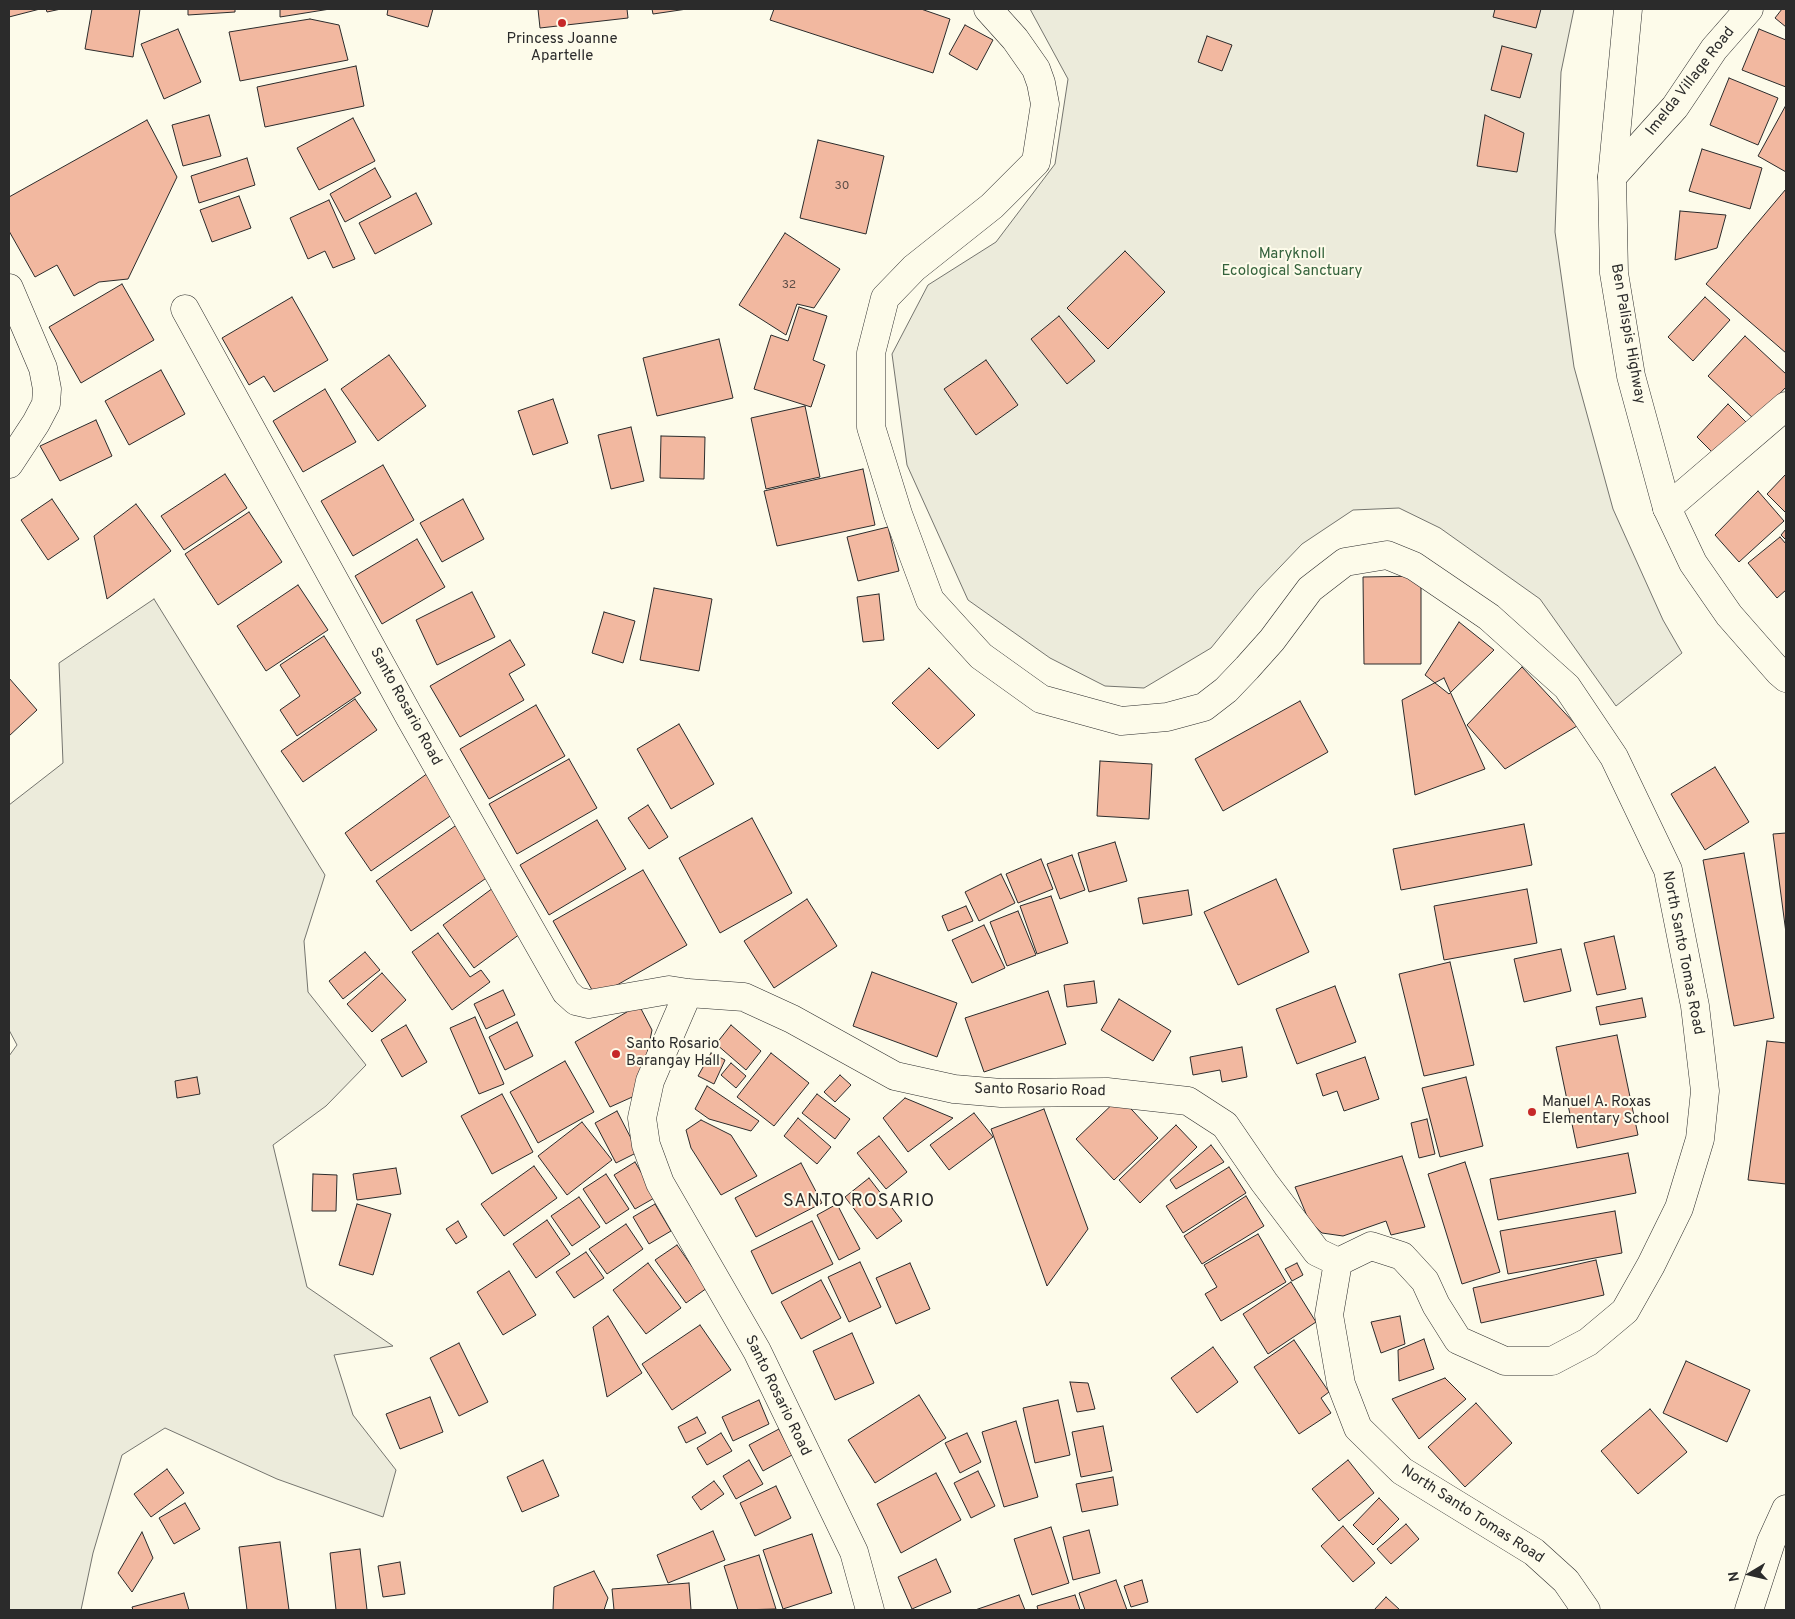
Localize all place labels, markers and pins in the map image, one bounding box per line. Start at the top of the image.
marker: Princess Joanne Apartelle [556,17,568,29]
place label: Princess Joanne Apartelle [506,31,618,66]
place label: Santo Rosario Barangay Hall [626,1036,720,1071]
marker: Santo Rosario Barangay Hall [610,1048,622,1060]
place label: Manuel A. Roxas Elementary School [1542,1094,1669,1129]
marker: Manuel A. Roxas Elementary School [1526,1106,1538,1118]

